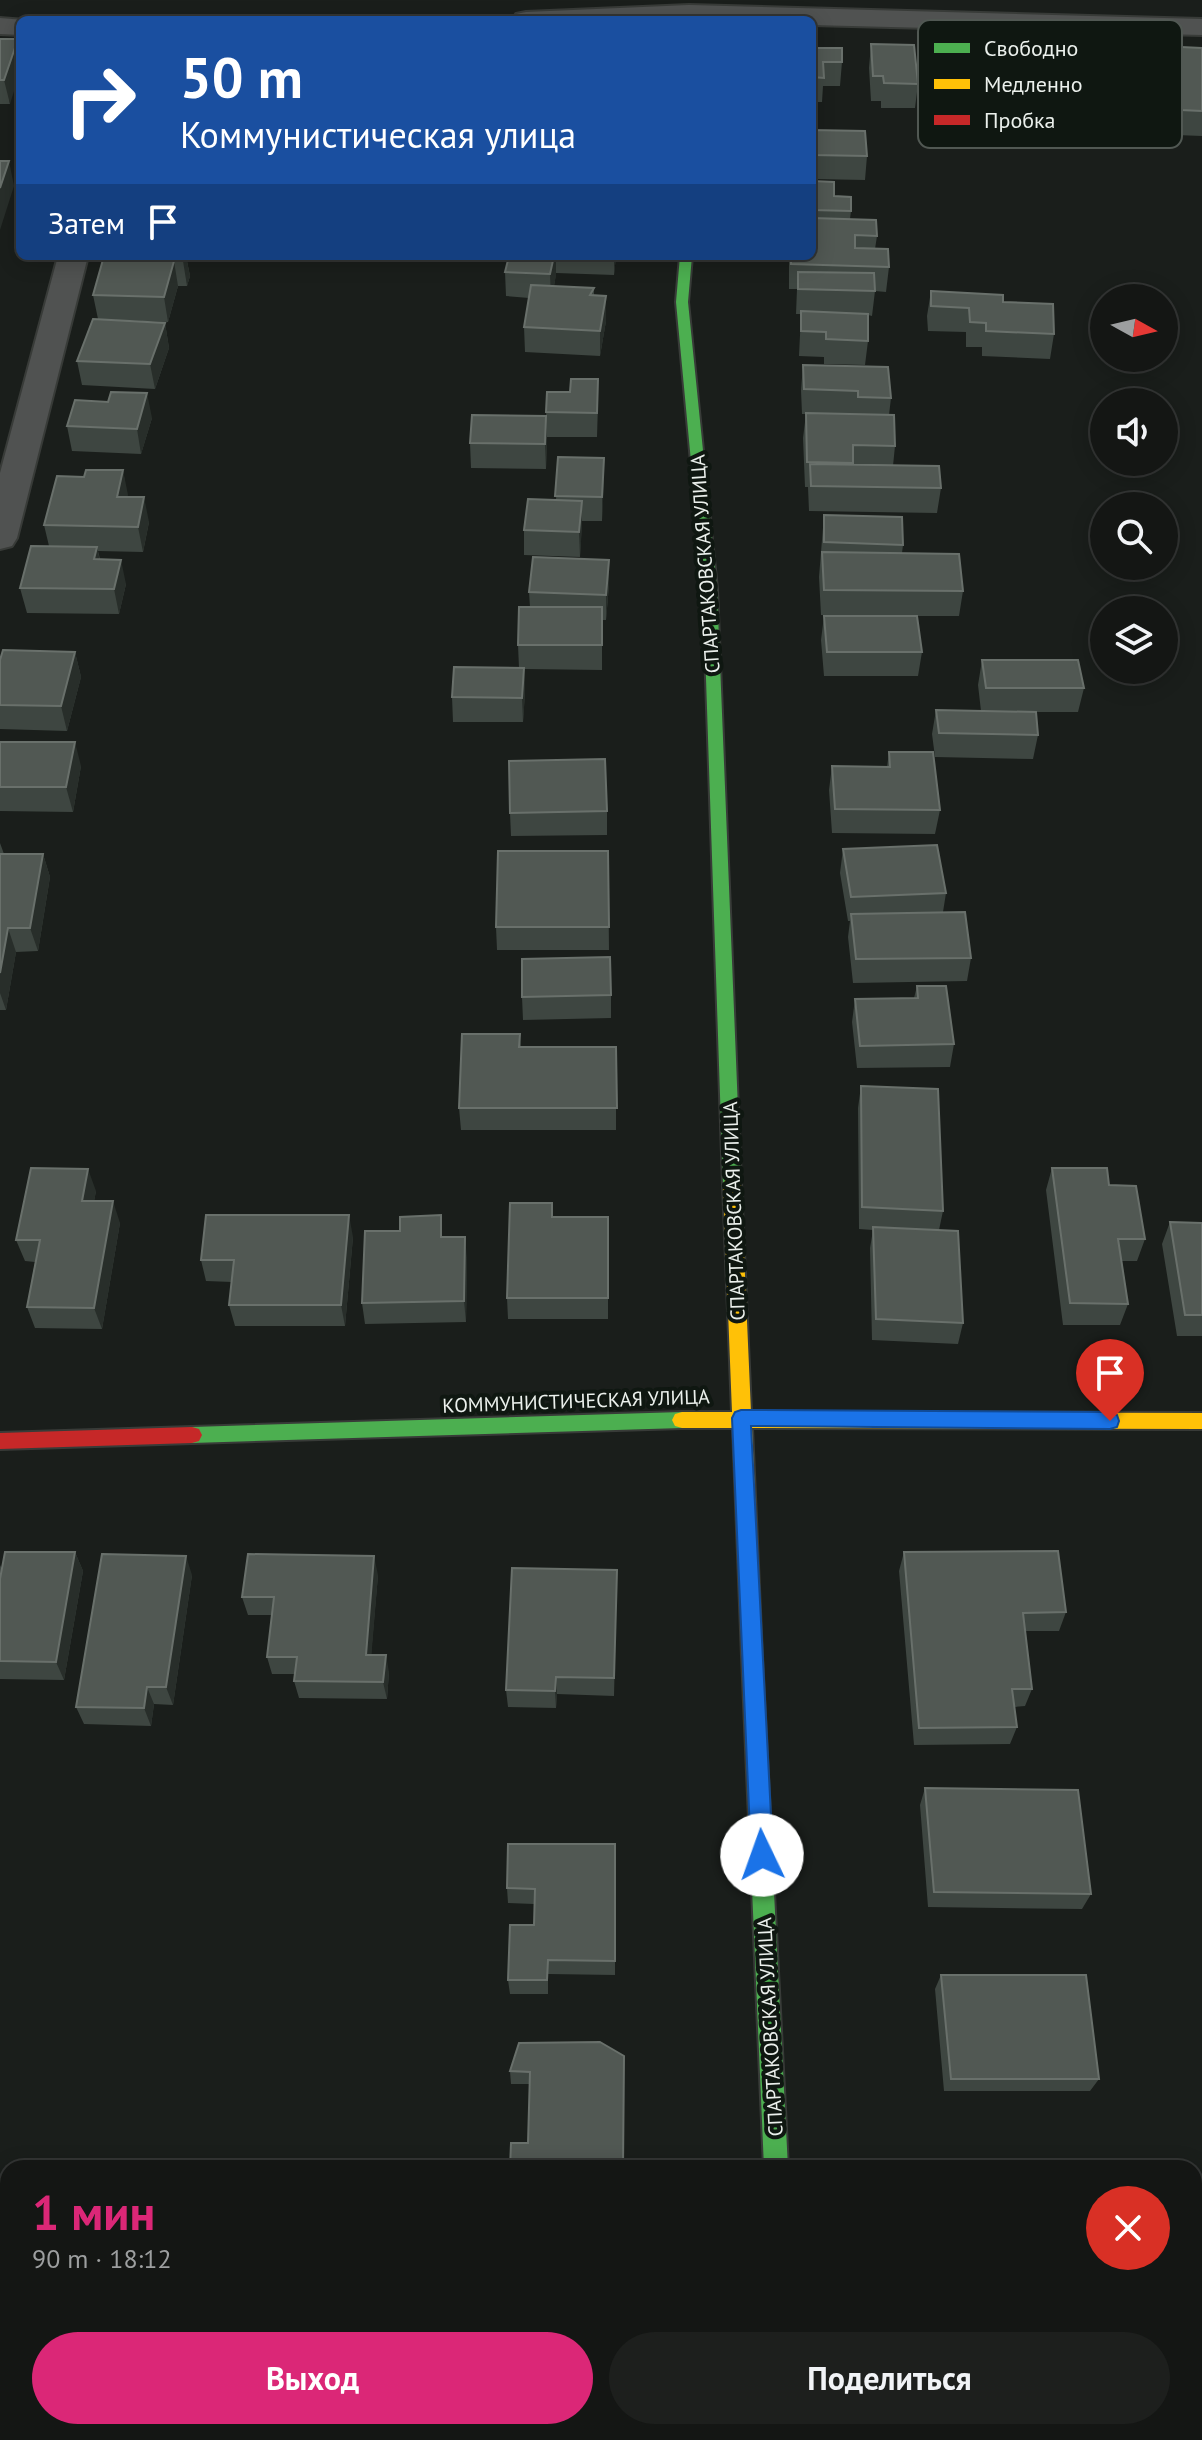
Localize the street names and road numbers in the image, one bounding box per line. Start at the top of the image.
street label: СПАРТАКОВСКАЯ УЛИЦА [684,453,726,674]
street label: СПАРТАКОВСКАЯ УЛИЦА [717,1101,751,1321]
street label: КОММУНИСТИЧЕСКАЯ УЛИЦА [442,1383,710,1419]
street label: СПАРТАКОВСКАЯ УЛИЦА [751,1917,789,2137]

